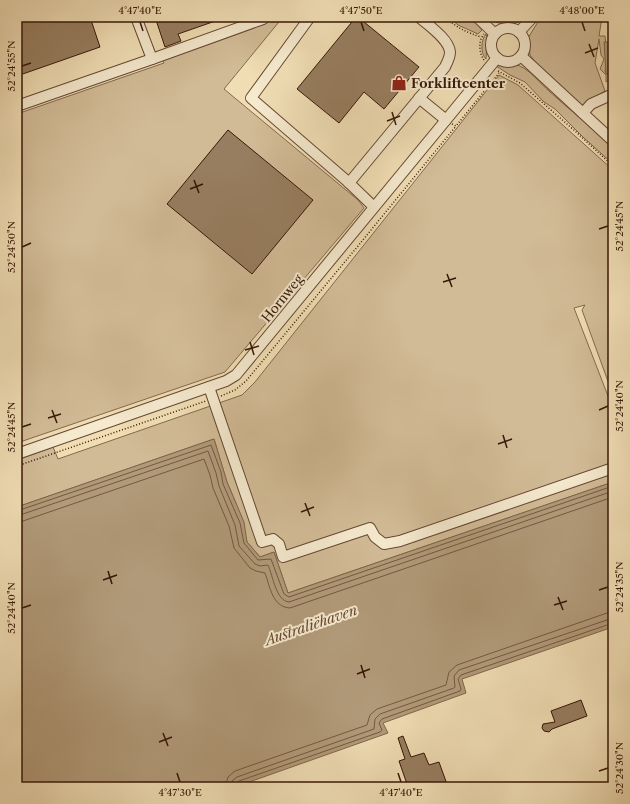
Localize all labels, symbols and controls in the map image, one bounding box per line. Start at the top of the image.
text: 4°47'40"E [118,4,162,17]
text: 4°47'50"E [339,4,383,17]
text: 4°48'00"E [559,4,605,17]
text: 52°24'55"N [5,41,18,91]
shop icon: Forkliftcenter [390,74,408,92]
place label: Forkliftcenter [411,75,506,91]
text: 52°24'45"N [613,201,626,251]
text: 52°24'50"N [5,221,18,273]
street label: Hornweg [258,271,306,325]
text: 52°24'40"N [613,380,626,432]
text: 52°24'45"N [5,402,18,452]
text: 52°24'35"N [613,562,626,612]
text: 52°24'40"N [5,582,18,634]
water label: Australiëhaven [260,601,360,650]
text: 52°24'30"N [613,742,626,794]
text: 4°47'30"E [158,786,202,799]
text: 4°47'40"E [379,786,423,799]

